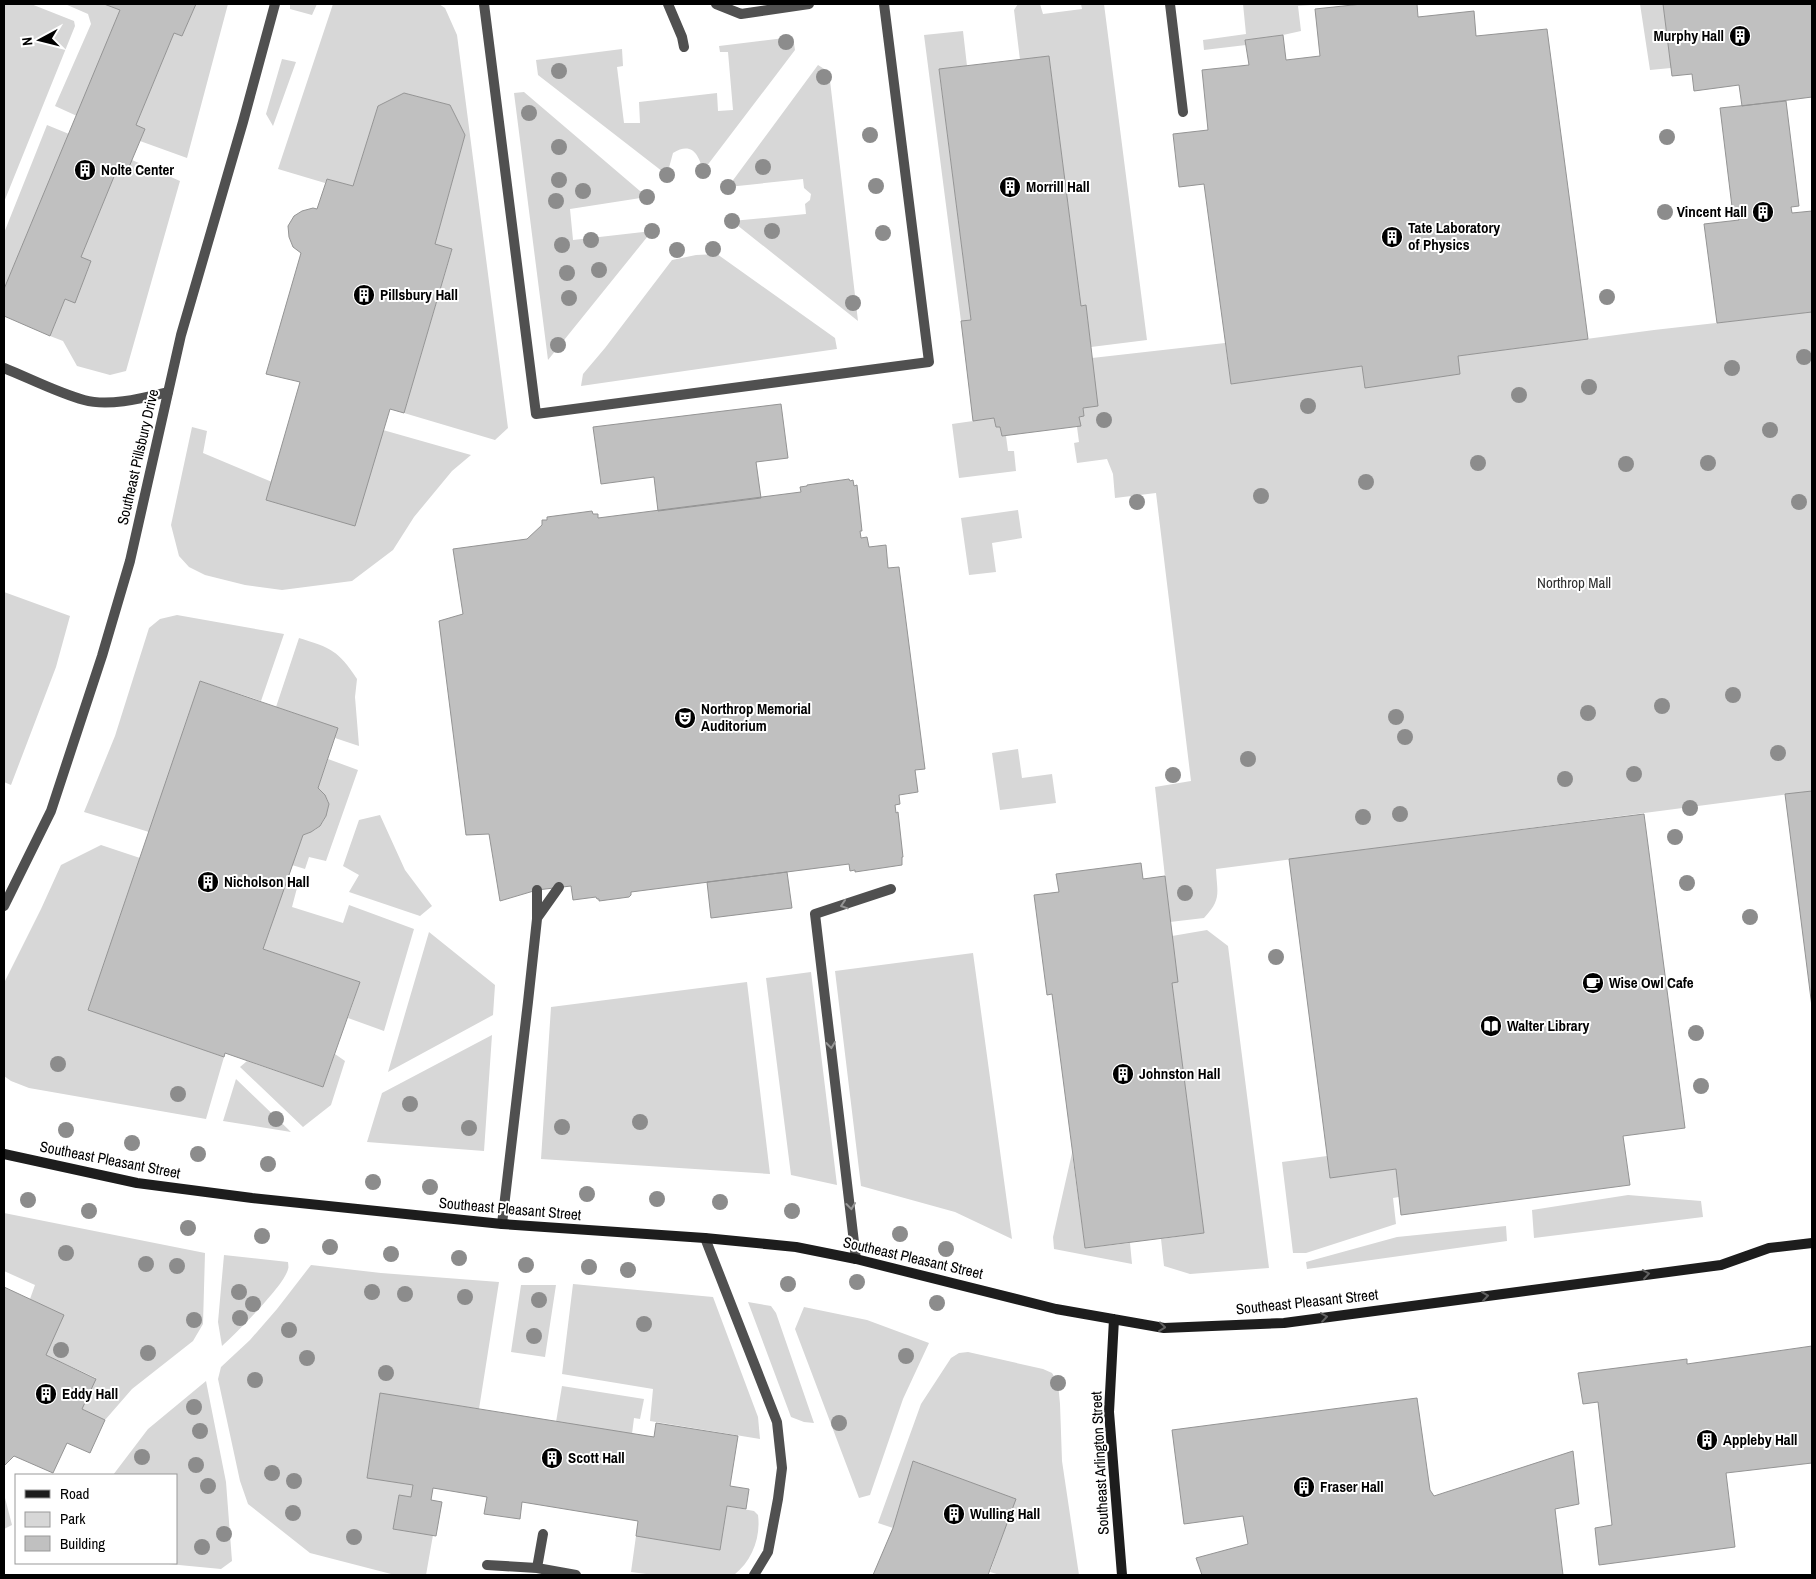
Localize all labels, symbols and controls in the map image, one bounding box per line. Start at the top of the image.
north arrow [15,15,65,65]
building icon: Murphy Hall [1728,24,1752,48]
place label: Murphy Hall [1654,25,1724,46]
text: N [18,36,37,47]
building icon: Nolte Center [73,158,97,182]
place label: Nolte Center [101,159,174,180]
building icon: Morrill Hall [998,175,1022,199]
place label: Morrill Hall [1026,176,1090,197]
building icon: Vincent Hall [1751,200,1775,224]
place label: Vincent Hall [1677,201,1747,222]
place label: Tate Laboratory of Physics [1408,217,1500,255]
building icon: Tate Laboratory of Physics [1380,225,1404,249]
building icon: Pillsbury Hall [352,283,376,307]
place label: Pillsbury Hall [380,284,458,305]
street label: Southeast Pillsbury Drive [112,387,163,527]
park label: Northrop Mall [1537,572,1611,593]
place label: Northrop Memorial Auditorium [701,698,811,736]
theatre icon: Northrop Memorial Auditorium [673,706,697,730]
building icon: Nicholson Hall [196,870,220,894]
place label: Nicholson Hall [224,871,309,892]
one-way arrow [841,899,849,909]
cafe icon: Wise Owl Cafe [1581,971,1605,995]
place label: Wise Owl Cafe [1609,972,1694,993]
library icon: Walter Library [1479,1014,1503,1038]
place label: Walter Library [1507,1015,1589,1036]
one-way arrow [825,1041,836,1049]
building icon: Johnston Hall [1111,1062,1135,1086]
place label: Johnston Hall [1139,1063,1220,1084]
street label: Southeast Pleasant Street [38,1136,183,1184]
street label: Southeast Pleasant Street [438,1192,583,1225]
one-way arrow [845,1203,856,1211]
street label: Southeast Pleasant Street [841,1231,986,1284]
one-way arrow [1642,1270,1650,1280]
street label: Southeast Pleasant Street [1235,1284,1380,1319]
one-way arrow [1481,1291,1489,1302]
one-way arrow [1320,1313,1328,1323]
one-way arrow [1158,1321,1166,1332]
building icon: Eddy Hall [34,1382,58,1406]
place label: Eddy Hall [62,1383,118,1404]
street label: Southeast Arlington Street [1085,1390,1114,1535]
building icon: Appleby Hall [1695,1428,1719,1452]
place label: Appleby Hall [1723,1429,1798,1450]
building icon: Scott Hall [540,1446,564,1470]
place label: Scott Hall [568,1447,625,1468]
legend [15,1474,178,1564]
building icon: Fraser Hall [1292,1475,1316,1499]
place label: Fraser Hall [1320,1476,1384,1497]
text: Road [60,1483,89,1504]
building icon: Wulling Hall [942,1502,966,1526]
place label: Wulling Hall [970,1503,1040,1524]
text: Park [60,1508,86,1529]
text: Building [60,1533,105,1554]

